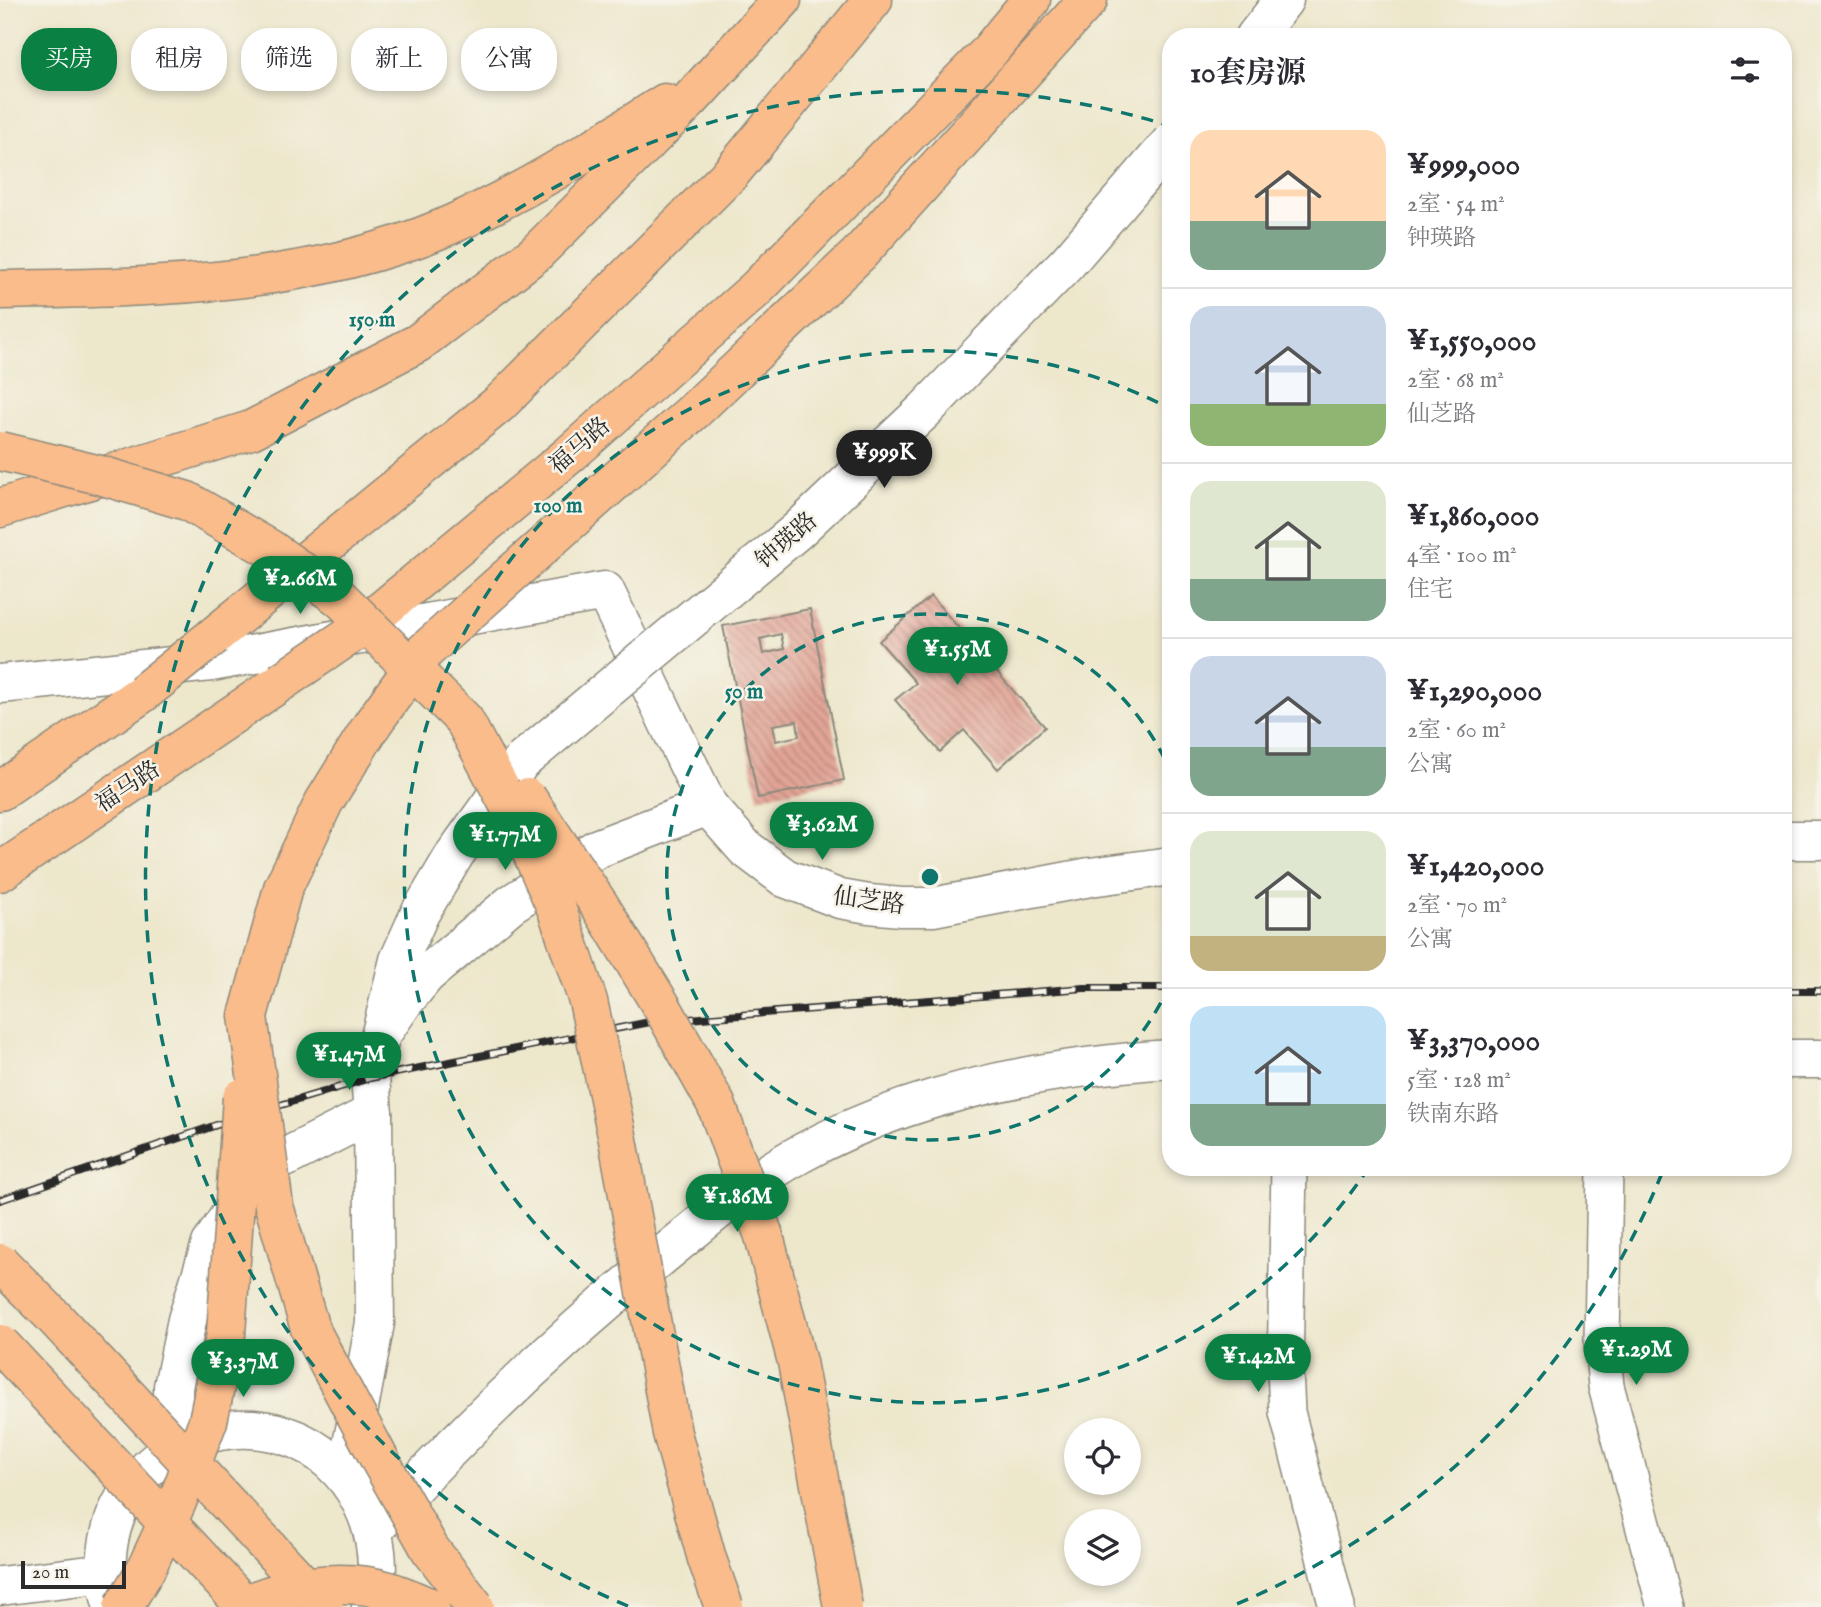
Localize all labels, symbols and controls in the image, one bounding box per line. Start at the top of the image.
chip: 买房 [21,28,117,91]
chip: 租房 [131,28,227,91]
chip: 筛选 [241,28,337,91]
chip: 新上 [351,28,447,91]
chip: 公寓 [461,28,557,91]
icon: filters [1726,51,1764,89]
text: 10套房源 [1190,55,1306,93]
text: ¥999,000 [1407,147,1520,185]
icon: home [1246,158,1330,242]
text: 2室 · 54 m² [1407,190,1505,219]
text: 钟瑛路 [1407,224,1476,253]
text: 150 m [349,307,396,334]
text: ¥1,550,000 [1407,323,1537,361]
icon: home [1246,334,1330,418]
text: 2室 · 68 m² [1407,366,1504,395]
text: 仙芝路 [1407,400,1476,429]
street label: 福马路 [543,411,617,481]
pin: ¥999K [835,430,933,490]
text: ¥999K [852,438,916,467]
text: 100 m [533,493,583,520]
text: ¥1,860,000 [1407,498,1539,536]
street label: 钟瑛路 [750,506,824,576]
icon: home [1246,509,1330,593]
text: 4室 · 100 m² [1407,541,1517,570]
pin: ¥2.66M [243,556,357,616]
text: ¥2.66M [263,564,337,593]
text: 住宅 [1407,575,1453,604]
pin: ¥1.55M [900,628,1014,687]
text: ¥1.55M [923,635,991,664]
text: ¥1,290,000 [1407,673,1542,711]
text: 50 m [725,679,764,706]
icon: home [1246,684,1330,768]
text: 2室 · 60 m² [1407,716,1506,745]
text: 公寓 [1407,750,1453,779]
street label: 福马路 [89,754,166,820]
pin: ¥3.62M [765,802,879,862]
text: ¥3.62M [786,810,858,839]
pin: ¥1.77M [448,812,562,872]
text: ¥1.77M [469,820,541,849]
text: ¥1,420,000 [1407,848,1544,886]
icon: home [1246,859,1330,943]
centre of rings [918,865,942,889]
street label: 仙芝路 [831,881,907,922]
text: 2室 · 70 m² [1407,891,1507,920]
text: 公寓 [1407,925,1453,954]
text: ¥3,370,000 [1407,1023,1540,1061]
pin: ¥1.47M [292,1032,406,1092]
icon: home [1246,1034,1330,1118]
text: ¥1.47M [312,1040,386,1069]
text: 5室 · 128 m² [1407,1066,1511,1095]
text: 铁南东路 [1407,1100,1499,1129]
pin: ¥1.86M [680,1174,794,1234]
text: ¥1.86M [702,1182,772,1211]
pin: ¥1.29M [1579,1328,1693,1387]
pin: ¥1.42M [1201,1334,1315,1394]
text: ¥1.29M [1600,1335,1672,1364]
pin: ¥3.37M [186,1340,300,1399]
text: ¥1.42M [1221,1342,1295,1371]
text: ¥3.37M [207,1347,279,1376]
map controls [1064,1418,1141,1586]
button: locate [1064,1418,1141,1495]
button: layers [1064,1509,1141,1586]
scale bar [21,1558,126,1590]
text: 20 m [32,1561,69,1585]

